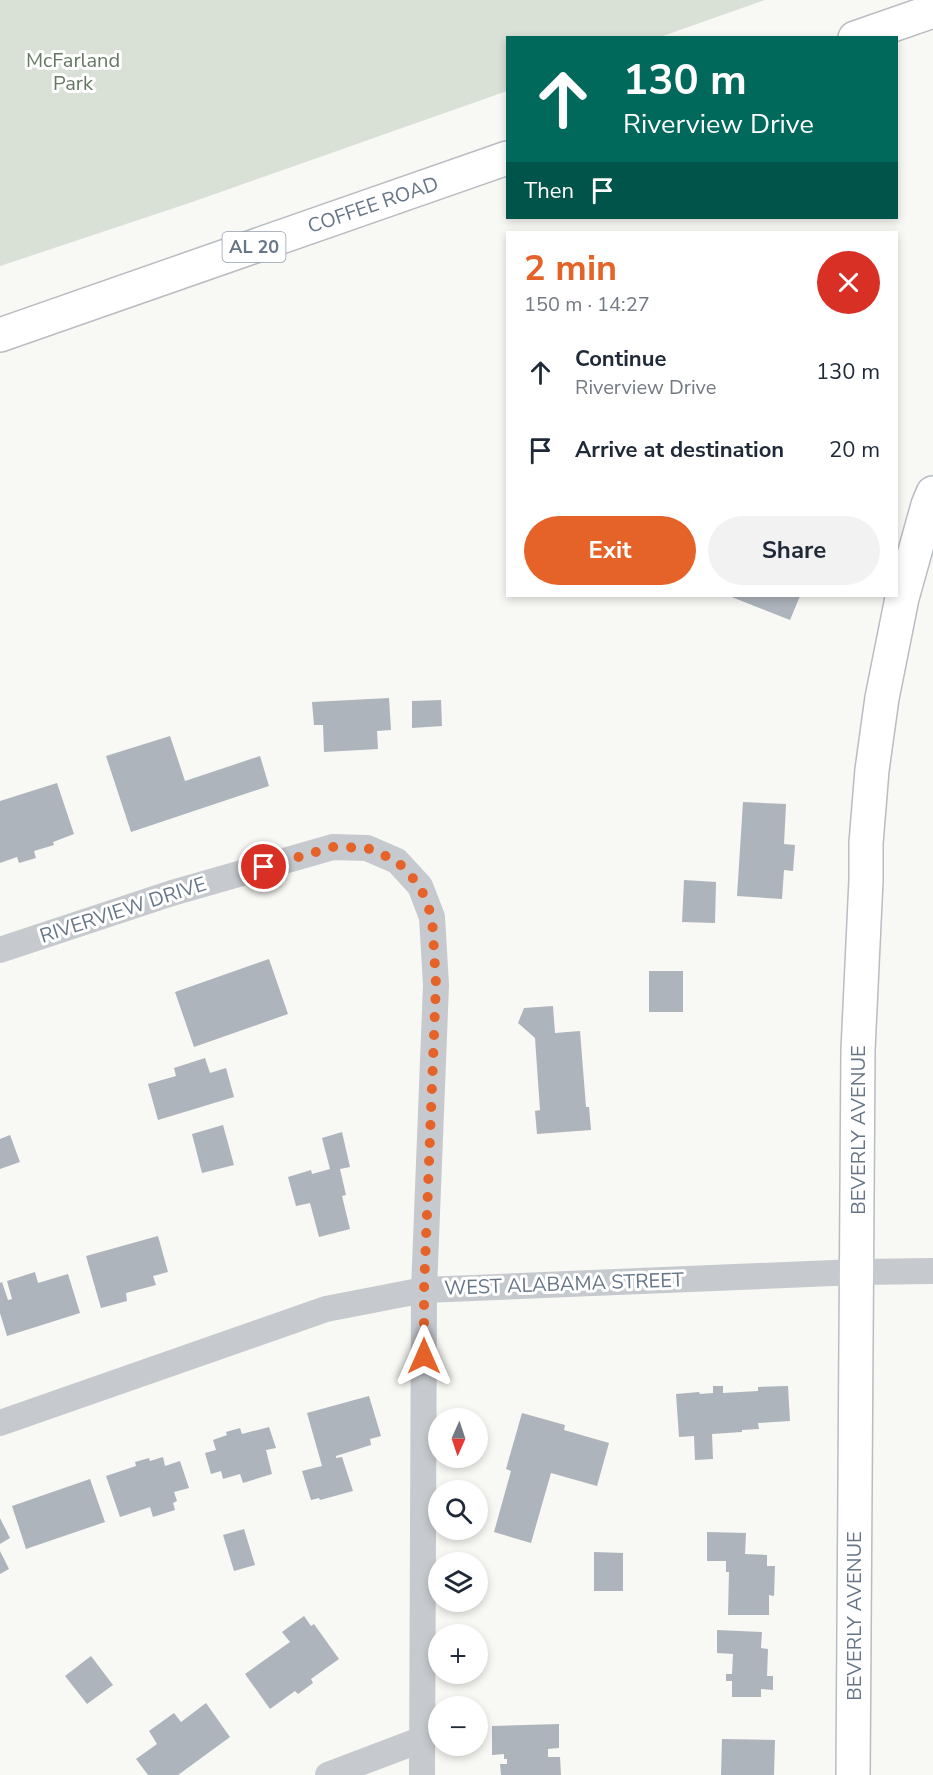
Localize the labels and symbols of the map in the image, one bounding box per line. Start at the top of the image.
park label: McFarland Park [26,47,120,97]
street label: COFFEE ROAD [304,170,442,240]
road number: AL 20 [222,232,286,262]
pin [238,841,289,892]
street label: RIVERVIEW DRIVE [36,870,210,950]
street label: BEVERLY AVENUE [845,1045,872,1215]
street label: WEST ALABAMA STREET [444,1266,684,1302]
position arrow [392,1324,456,1388]
north arrow [428,1408,488,1468]
street label: BEVERLY AVENUE [841,1531,868,1701]

